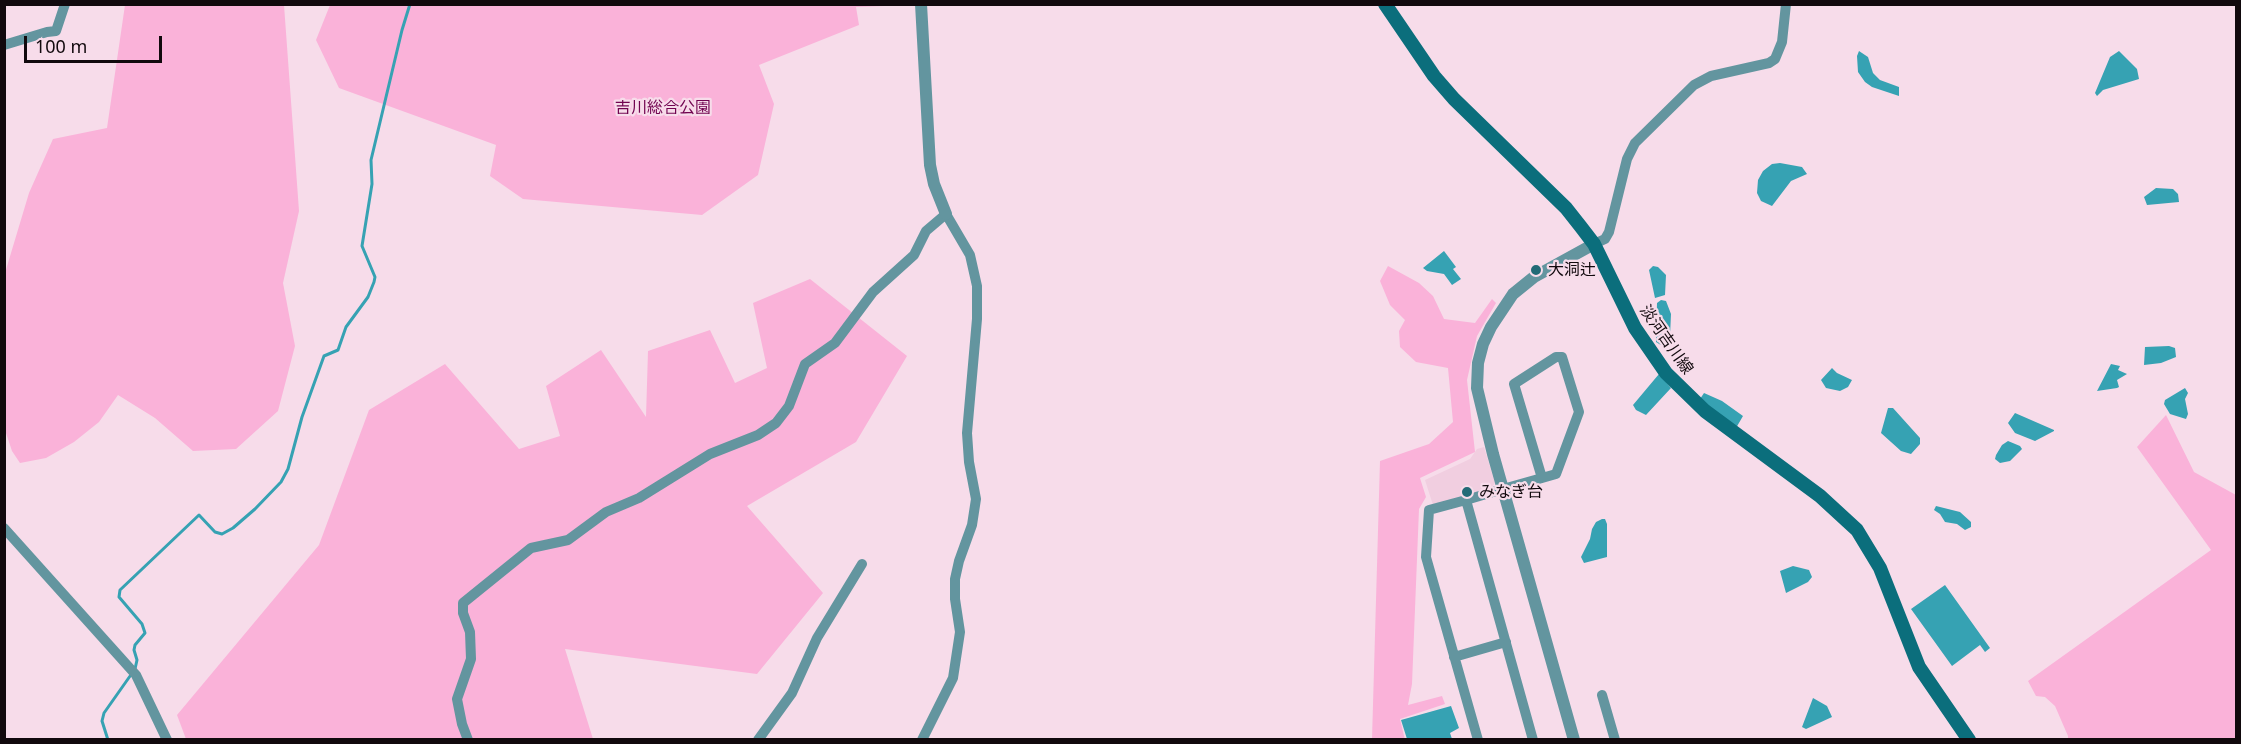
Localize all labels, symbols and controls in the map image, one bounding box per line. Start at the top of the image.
scale bar [27,24,165,62]
text: 100 m [35,34,87,58]
park label: 吉川総合公園 [615,98,711,118]
place label: 大洞辻 [1548,260,1596,280]
marker: 大洞辻 [1529,263,1543,277]
street label: 淡河吉川線 [1635,302,1697,378]
place label: みなぎ台 [1479,482,1543,502]
marker: みなぎ台 [1460,485,1474,499]

